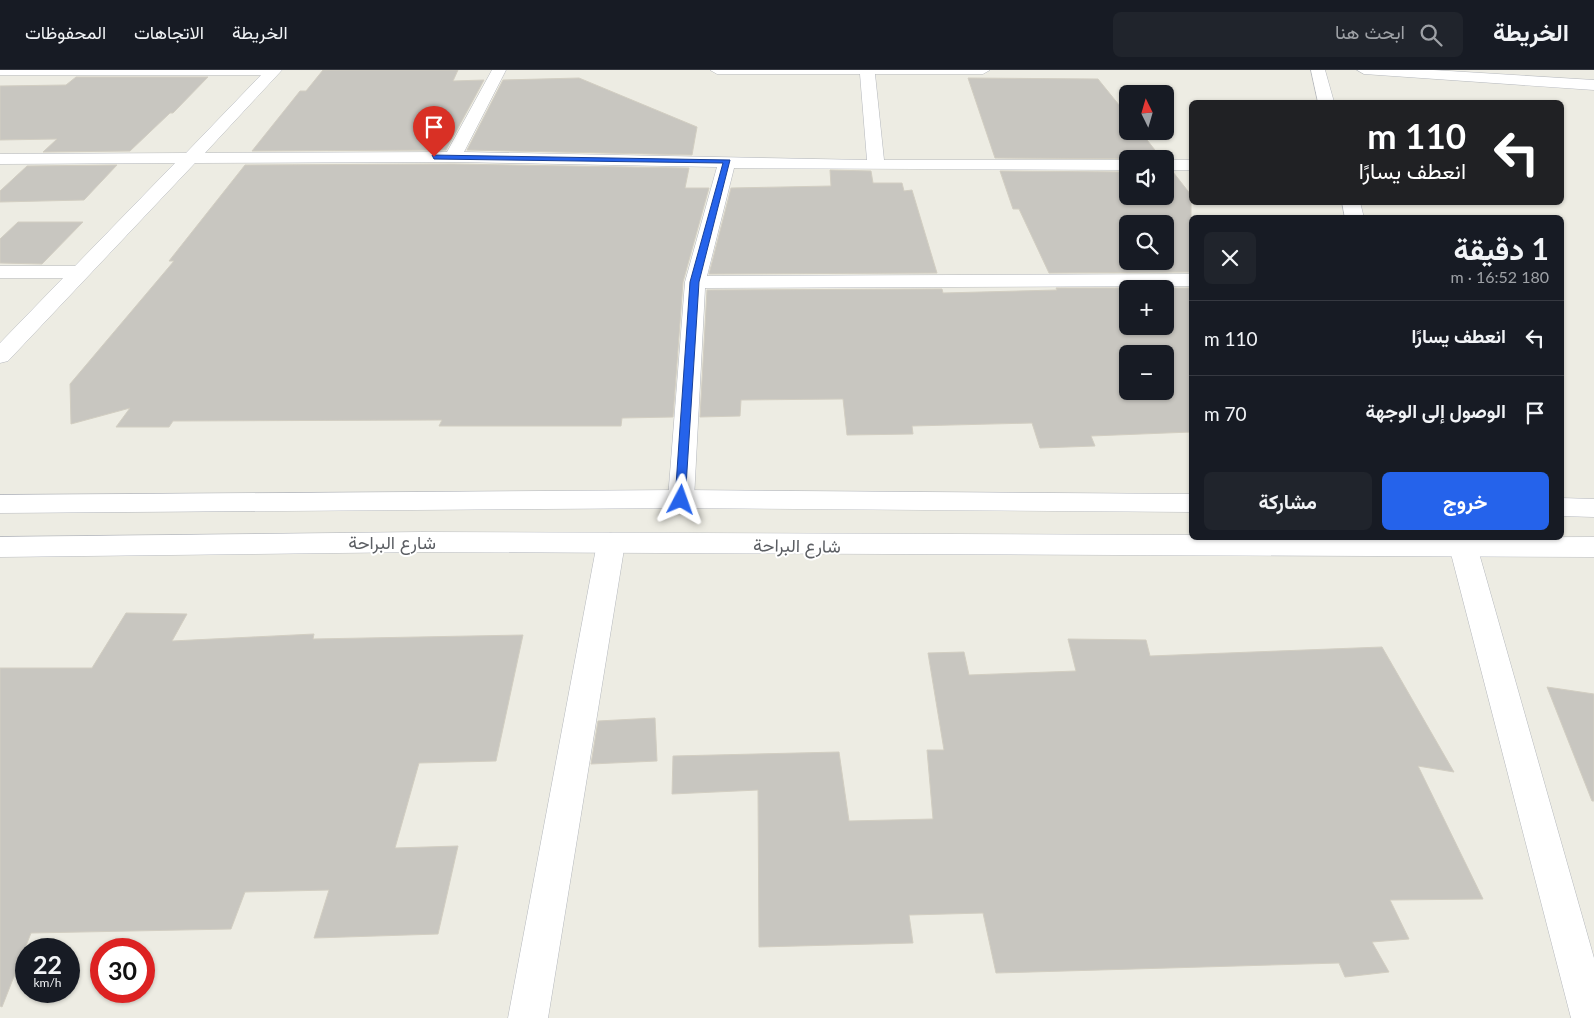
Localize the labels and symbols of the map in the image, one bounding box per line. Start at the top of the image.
north arrow [1119,85,1174,140]
pin [413,106,455,157]
position arrow [654,473,706,525]
street label: شارع البراحة [348,531,436,555]
street label: شارع البراحة [753,533,841,559]
speed limit sign: 30 [90,938,155,1003]

